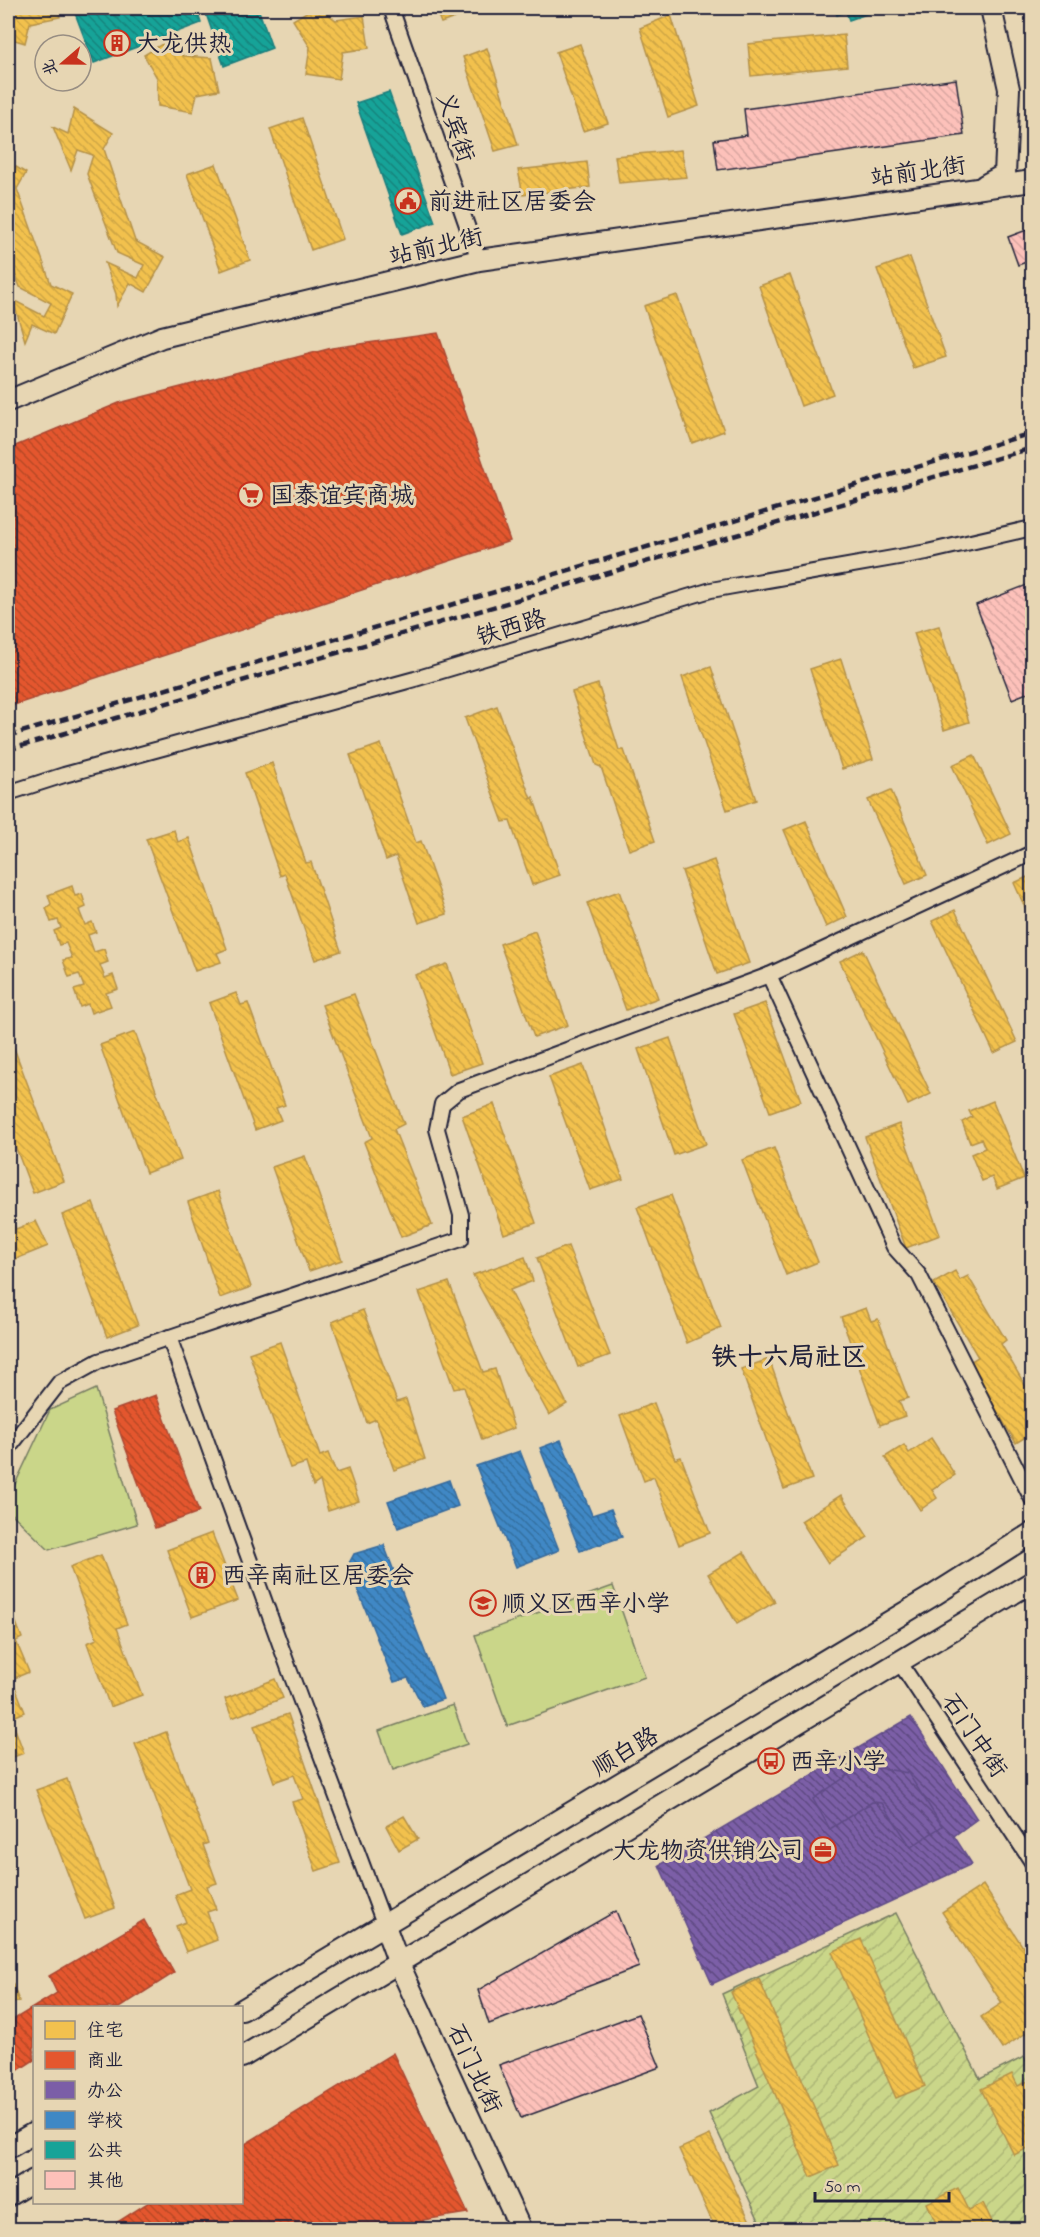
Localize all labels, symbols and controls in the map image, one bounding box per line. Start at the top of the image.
building icon: 大龙供热 [102,28,132,58]
place label: 大龙供热 [136,28,232,63]
north arrow [33,33,93,93]
text: 北 [37,56,65,79]
street label: 义宾街 [425,88,482,168]
street label: 站前北街 [868,149,968,197]
public building icon: 前进社区居委会 [393,186,423,216]
place label: 前进社区居委会 [428,186,596,221]
street label: 站前北街 [386,221,487,276]
supermarket icon: 国泰谊宾商城 [236,480,266,510]
place label: 国泰谊宾商城 [270,480,414,515]
street label: 铁西路 [472,602,551,657]
district label: 铁十六局社区 [711,1340,867,1378]
building icon: 西辛南社区居委会 [187,1560,217,1590]
place label: 西辛南社区居委会 [222,1560,414,1595]
school or university icon: 顺义区西辛小学 [468,1588,498,1618]
place label: 顺义区西辛小学 [502,1588,670,1623]
street label: 石门中街 [932,1687,1014,1786]
street label: 顺白路 [586,1720,666,1787]
bus stop icon: 西辛小学 [756,1746,786,1776]
place label: 西辛小学 [790,1746,886,1781]
place label: 大龙物资供销公司 [612,1835,804,1870]
office icon: 大龙物资供销公司 [808,1835,838,1865]
legend [33,2006,243,2204]
street label: 石门北街 [437,2018,509,2120]
text: 住宅 [87,2019,123,2045]
text: 商业 [87,2049,123,2075]
text: 办公 [87,2079,123,2105]
text: 学校 [87,2109,123,2135]
text: 公共 [87,2139,123,2165]
scale bar [815,2165,948,2203]
text: 其他 [87,2169,123,2195]
text: 50 m [824,2175,861,2201]

